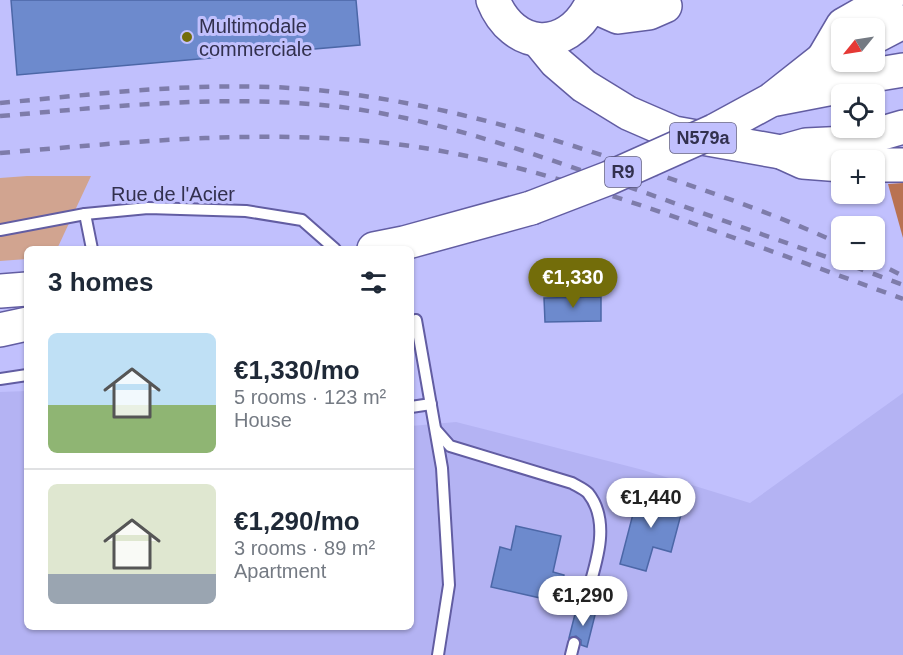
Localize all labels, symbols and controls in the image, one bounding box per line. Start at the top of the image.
place label: Multimodale commerciale [199,15,312,60]
north arrow [831,18,885,72]
map controls [831,18,885,270]
marker: Multimodale commerciale [180,30,194,44]
button: locate [831,84,885,138]
road number: N579a [670,123,736,153]
button: + [831,150,885,204]
road number: R9 [605,157,641,187]
street label: Rue de l'Acier [111,183,235,205]
button: − [831,216,885,270]
pin: €1,330 [524,258,622,309]
icon: filters [357,266,390,299]
text: €1,330 [542,266,604,288]
text: 3 homes [48,267,154,297]
text: €1,330/mo [234,355,360,385]
icon: home [96,357,168,429]
text: 5 rooms · 123 m² [234,386,386,408]
text: House [234,409,292,431]
pin: €1,440 [602,478,700,529]
text: €1,440 [620,486,682,508]
text: €1,290/mo [234,506,360,536]
icon: home [96,508,168,580]
text: 3 rooms · 89 m² [234,537,375,559]
text: Apartment [234,560,326,582]
pin: €1,290 [534,576,632,627]
text: €1,290 [552,584,614,606]

